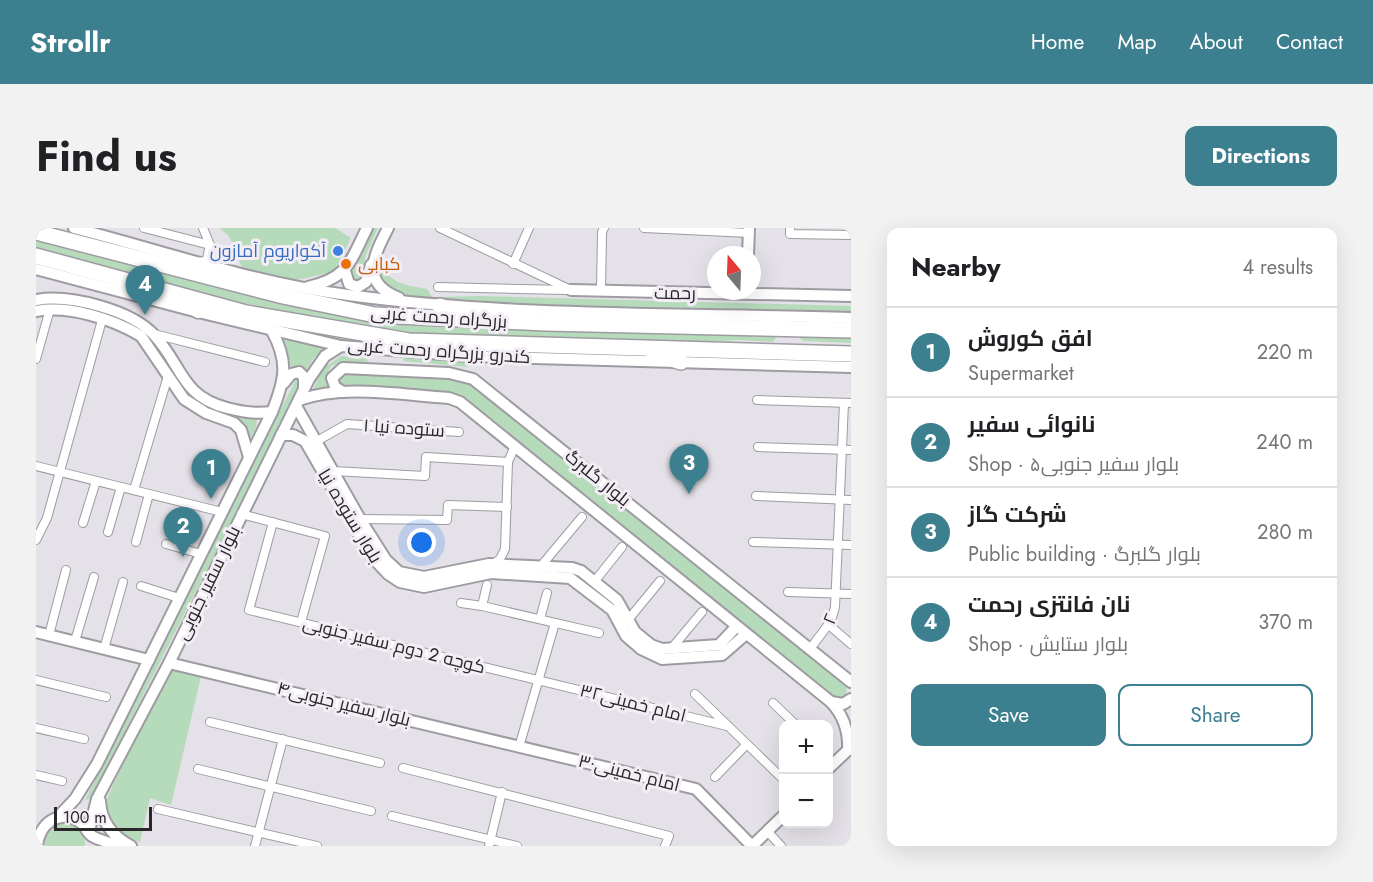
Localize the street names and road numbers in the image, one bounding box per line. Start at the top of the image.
street label: رحمت [654,280,696,306]
street label: بزرگراه رحمت غربی [370,299,508,335]
street label: کندرو بزرگراه رحمت غربی [347,332,531,370]
street label: ستوده نیا ۱ [362,412,446,444]
street label: بلوار گلبرگ [559,443,637,513]
street label: بلوار ستوده نیا [311,464,389,568]
street label: بلوار سفیر جنوبی [169,521,247,645]
street label: کوچه 2 دوم سفیر جنوبی [300,610,488,680]
street label: ۲ [816,610,844,628]
street label: بلوار سفیر جنوبی۴ [275,675,413,733]
street label: امام خمینی۳۲ [577,677,689,729]
street label: امام خمینی۳۰ [576,748,682,798]

